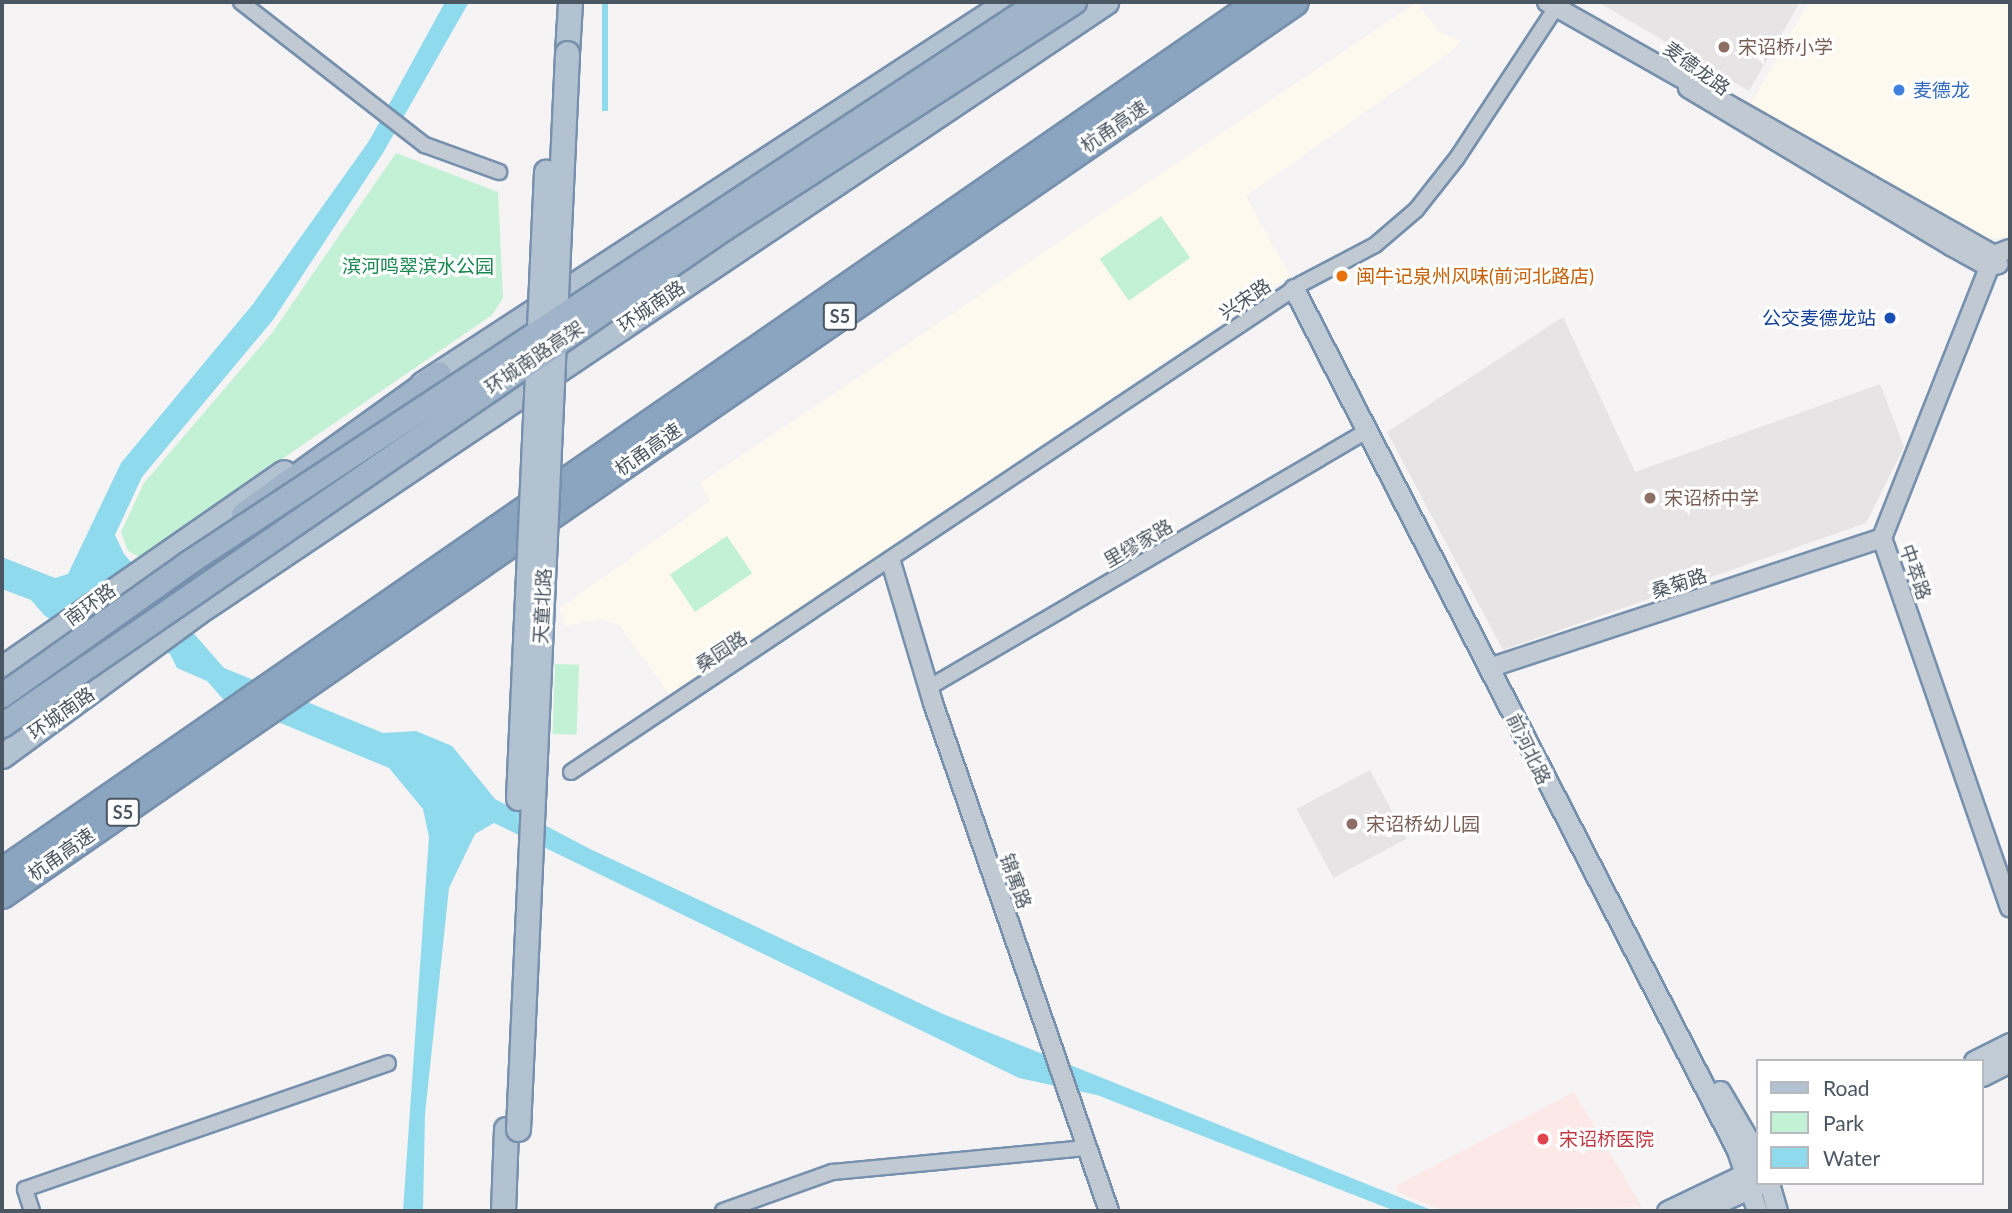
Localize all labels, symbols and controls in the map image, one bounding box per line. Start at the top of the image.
street label: 麦德龙路 [1660,36,1734,100]
place label: 宋诏桥小学 [1738,36,1833,58]
marker: 宋诏桥小学 [1716,39,1732,55]
place label: 麦德龙 [1913,79,1970,101]
marker: 麦德龙 [1891,82,1907,98]
street label: 杭甬高速 [1076,95,1152,157]
park label: 滨河鸣翠滨水公园 [342,255,494,277]
place label: 闽牛记泉州风味(前河北路店) [1356,265,1594,287]
marker: 闽牛记泉州风味(前河北路店) [1334,268,1350,284]
street label: 兴宋路 [1215,274,1275,324]
street label: 环城南路 [613,275,689,337]
road number: S5 [822,302,858,330]
place label: 公交麦德龙站 [1762,307,1876,329]
marker: 公交麦德龙站 [1882,310,1898,326]
street label: 环城南路高架 [480,316,588,398]
street label: 杭甬高速 [610,418,686,480]
place label: 宋诏桥中学 [1664,487,1759,509]
marker: 宋诏桥中学 [1642,490,1658,506]
street label: 里缪家路 [1099,514,1177,572]
street label: 中萃路 [1896,541,1936,603]
street label: 桑菊路 [1648,563,1710,603]
street label: 天童北路 [529,567,555,645]
street label: 南环路 [60,578,120,630]
street label: 桑园路 [691,626,751,676]
street label: 环城南路 [23,682,99,744]
street label: 前河北路 [1502,710,1556,788]
road number: S5 [106,798,140,826]
place label: 宋诏桥幼儿园 [1366,813,1480,835]
marker: 宋诏桥幼儿园 [1344,816,1360,832]
street label: 杭甬高速 [23,823,99,885]
street label: 锦寓路 [996,850,1036,912]
legend [1756,1059,1984,1185]
text: Road [1823,1075,1870,1100]
text: Park [1823,1110,1864,1135]
place label: 宋诏桥医院 [1559,1128,1654,1150]
marker: 宋诏桥医院 [1533,1129,1553,1149]
text: Water [1823,1145,1880,1170]

